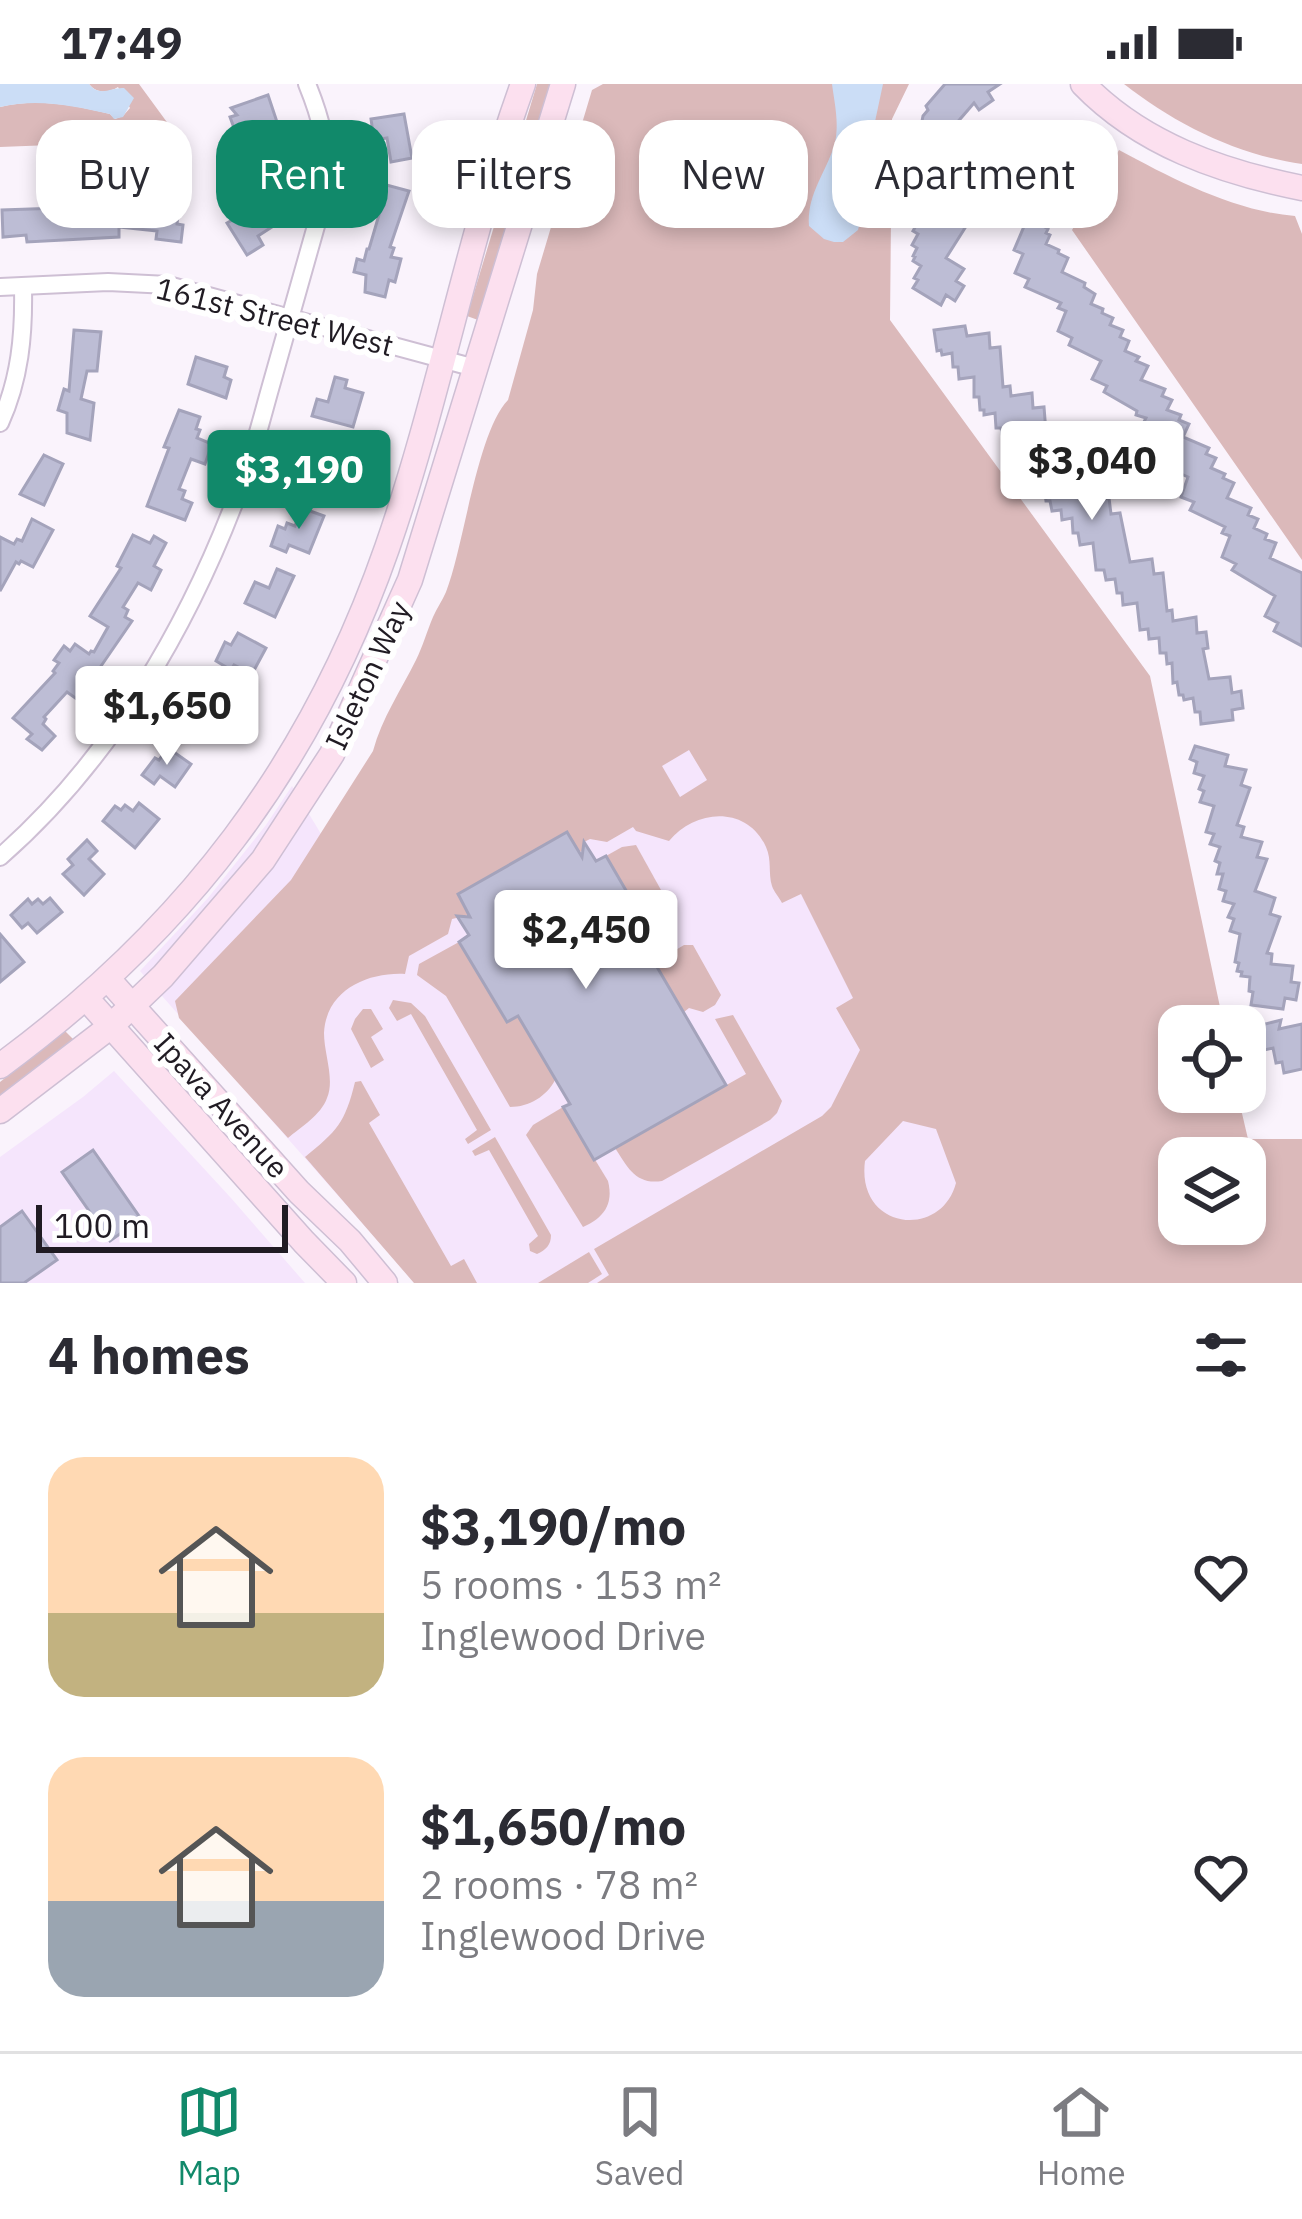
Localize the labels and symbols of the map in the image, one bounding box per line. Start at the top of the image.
street label: 161st Street West [152,268,398,364]
pin: $3,040 [994,421,1190,523]
pin: $3,190 [201,430,397,532]
street label: Isleton Way [316,594,418,756]
pin: $1,650 [69,666,265,768]
pin: $2,450 [488,890,684,992]
street label: Ipava Avenue [146,1024,298,1186]
scale bar [36,1199,288,1252]

